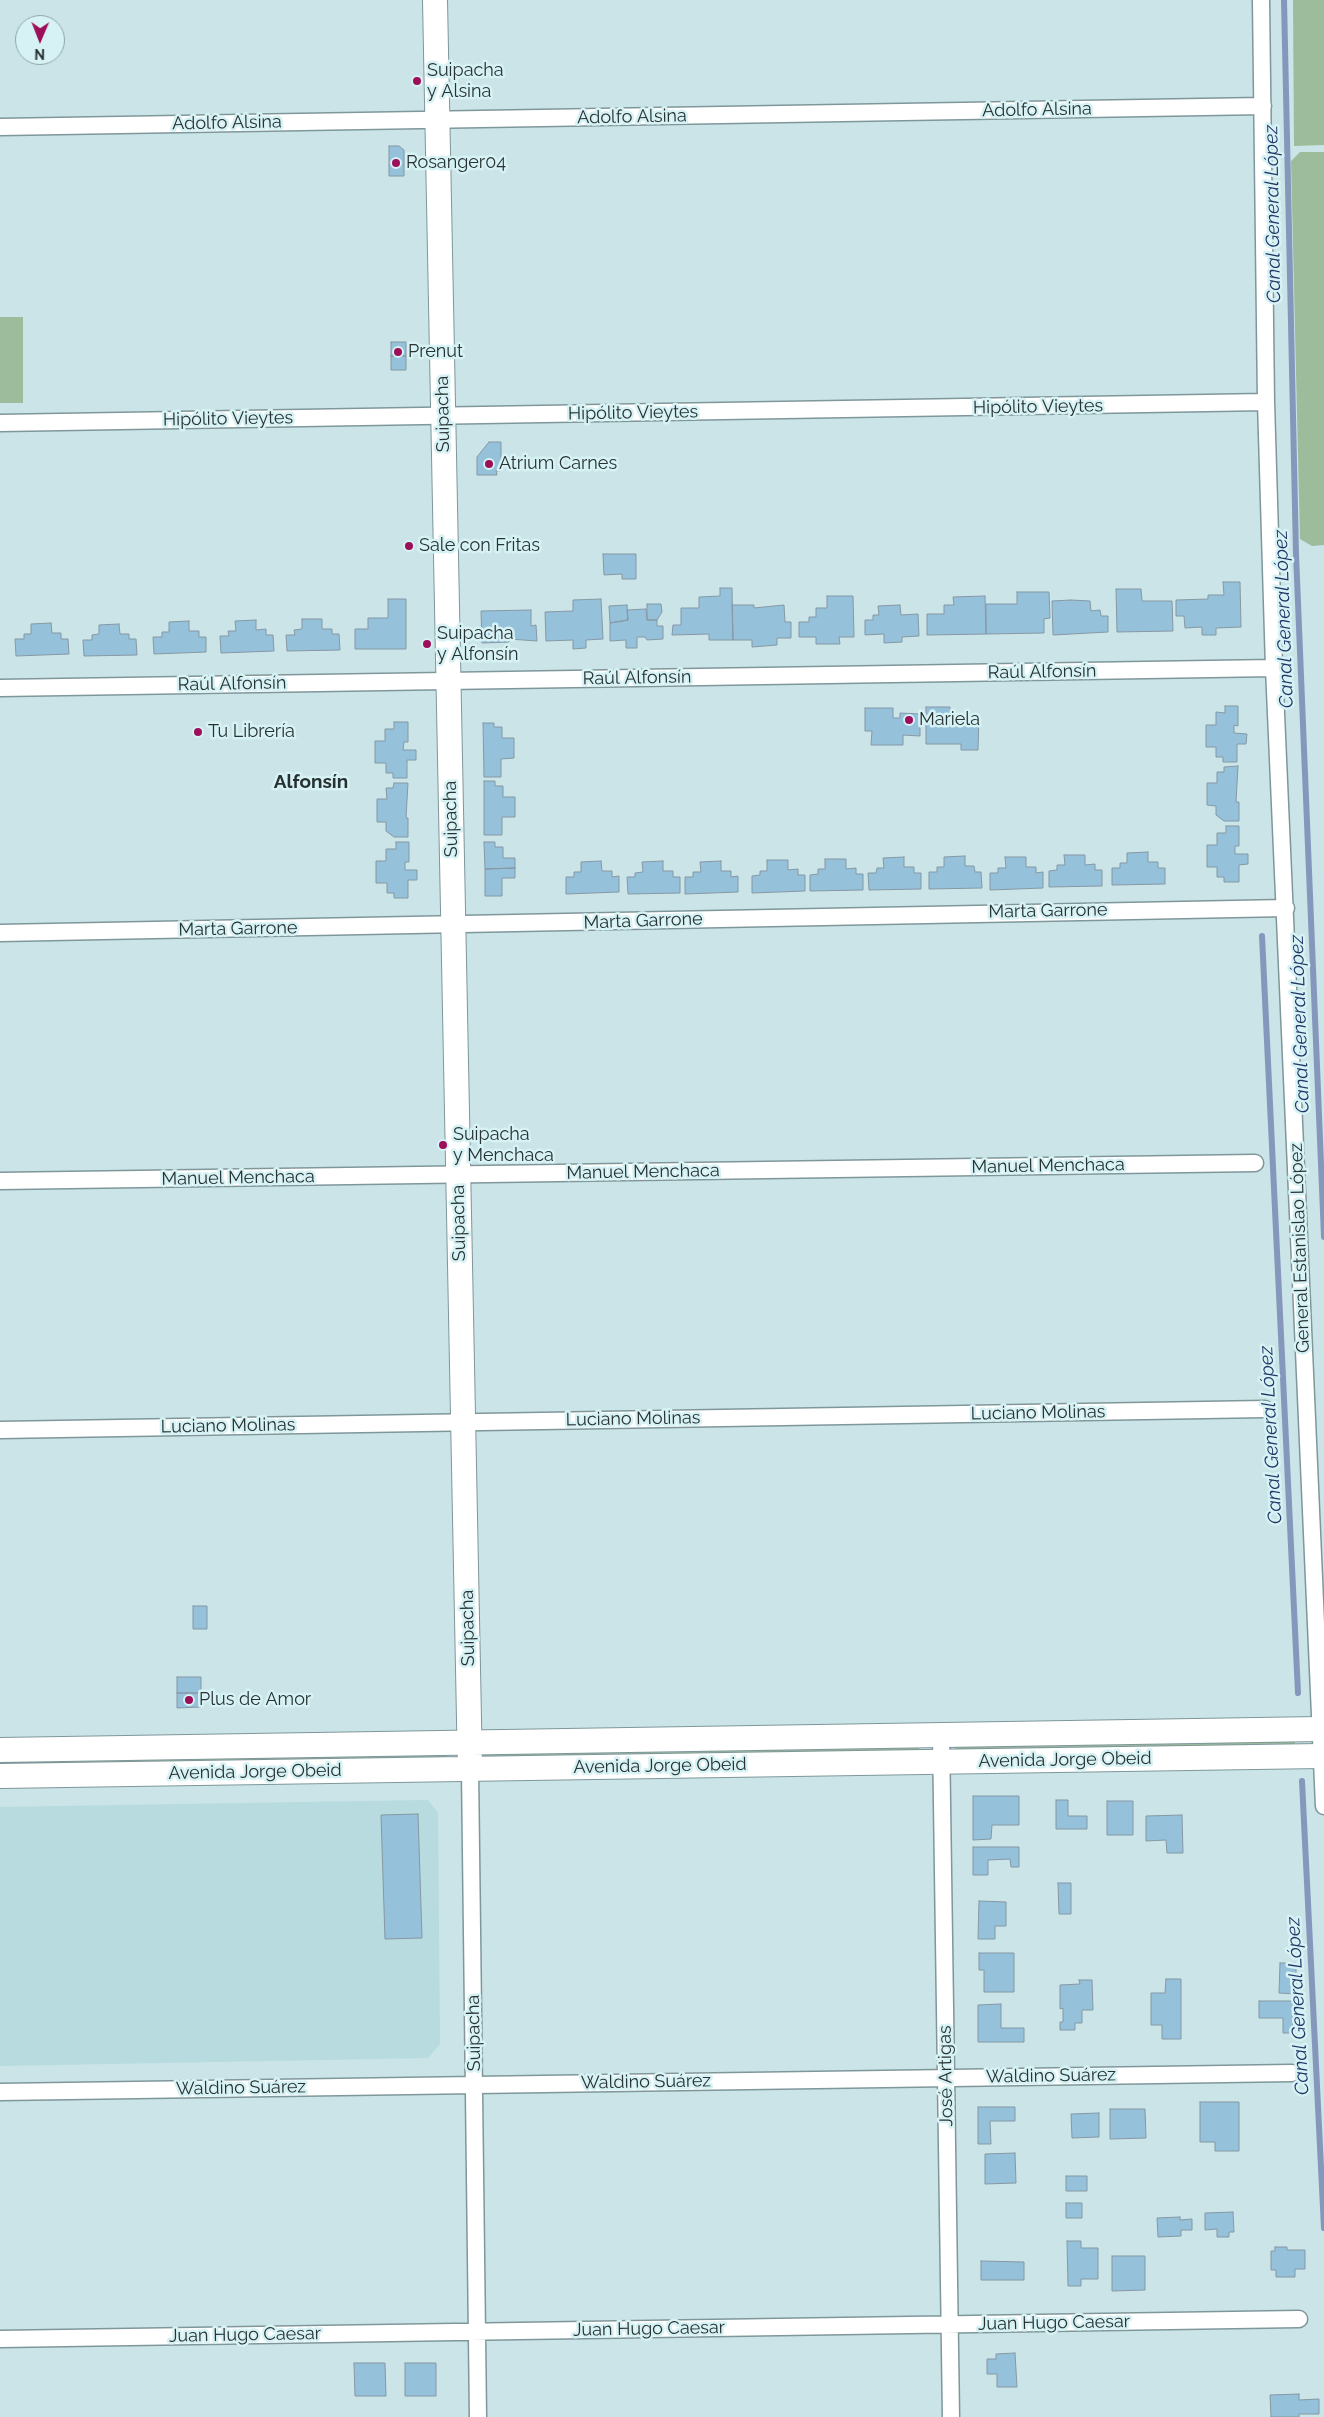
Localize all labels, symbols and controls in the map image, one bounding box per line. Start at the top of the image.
north arrow [15,15,65,65]
text: N [34,46,45,62]
place label: Suipacha y Alsina [427,60,504,102]
marker: Suipacha y Alsina [411,75,423,87]
street label: Adolfo Alsina [982,98,1092,122]
street label: Adolfo Alsina [577,105,687,129]
street label: Adolfo Alsina [172,111,282,135]
water label: Canal General López [1260,125,1286,303]
place label: Rosanger04 [406,152,506,174]
marker: Rosanger04 [390,157,402,169]
place label: Prenut [408,341,463,363]
marker: Prenut [392,346,404,358]
street label: Suipacha [432,375,454,453]
street label: Hipólito Vieytes [973,395,1103,419]
street label: Hipólito Vieytes [568,401,698,425]
street label: Hipólito Vieytes [163,407,293,431]
place label: Atrium Carnes [499,453,617,475]
marker: Atrium Carnes [483,458,495,470]
water label: Canal General López [1269,530,1299,708]
place label: Sale con Fritas [419,535,540,557]
marker: Sale con Fritas [403,540,415,552]
place label: Suipacha y Alfonsín [437,623,518,666]
marker: Suipacha y Alfonsín [421,638,433,650]
street label: Raúl Alfonsín [988,660,1096,684]
street label: Raúl Alfonsín [583,666,691,690]
street label: Raúl Alfonsín [178,672,286,696]
place label: Mariela [919,709,980,731]
marker: Mariela [903,714,915,726]
place label: Tu Librería [208,721,295,743]
marker: Tu Librería [192,726,204,738]
district label: Alfonsín [274,771,348,793]
street label: Suipacha [440,780,462,858]
street label: Marta Garrone [988,899,1108,923]
street label: Marta Garrone [583,908,703,934]
street label: Marta Garrone [178,917,298,941]
water label: Canal General López [1285,935,1315,1113]
place label: Suipacha y Menchaca [453,1124,554,1166]
marker: Suipacha y Menchaca [437,1139,449,1151]
street label: General Estanislao López [1286,1143,1314,1353]
street label: Manuel Menchaca [971,1154,1125,1178]
street label: Manuel Menchaca [566,1160,720,1184]
street label: Manuel Menchaca [161,1166,315,1190]
street label: Suipacha [448,1184,470,1262]
water label: Canal General López [1255,1345,1287,1525]
street label: Luciano Molinas [970,1401,1106,1425]
street label: Luciano Molinas [565,1407,701,1431]
street label: Luciano Molinas [160,1414,296,1438]
street label: Suipacha [457,1589,479,1667]
place label: Plus de Amor [199,1689,311,1711]
marker: Plus de Amor [183,1694,195,1706]
street label: Avenida Jorge Obeid [978,1748,1152,1772]
street label: Avenida Jorge Obeid [573,1754,747,1778]
street label: Avenida Jorge Obeid [168,1760,342,1784]
water label: Canal General López [1282,1916,1314,2096]
street label: Suipacha [463,1994,485,2072]
street label: José Artigas [934,2025,958,2127]
street label: Waldino Suárez [986,2064,1116,2088]
street label: Waldino Suárez [581,2070,711,2094]
street label: Waldino Suárez [176,2076,306,2100]
street label: Juan Hugo Caesar [978,2311,1130,2335]
street label: Juan Hugo Caesar [573,2317,725,2341]
street label: Juan Hugo Caesar [169,2323,321,2347]

